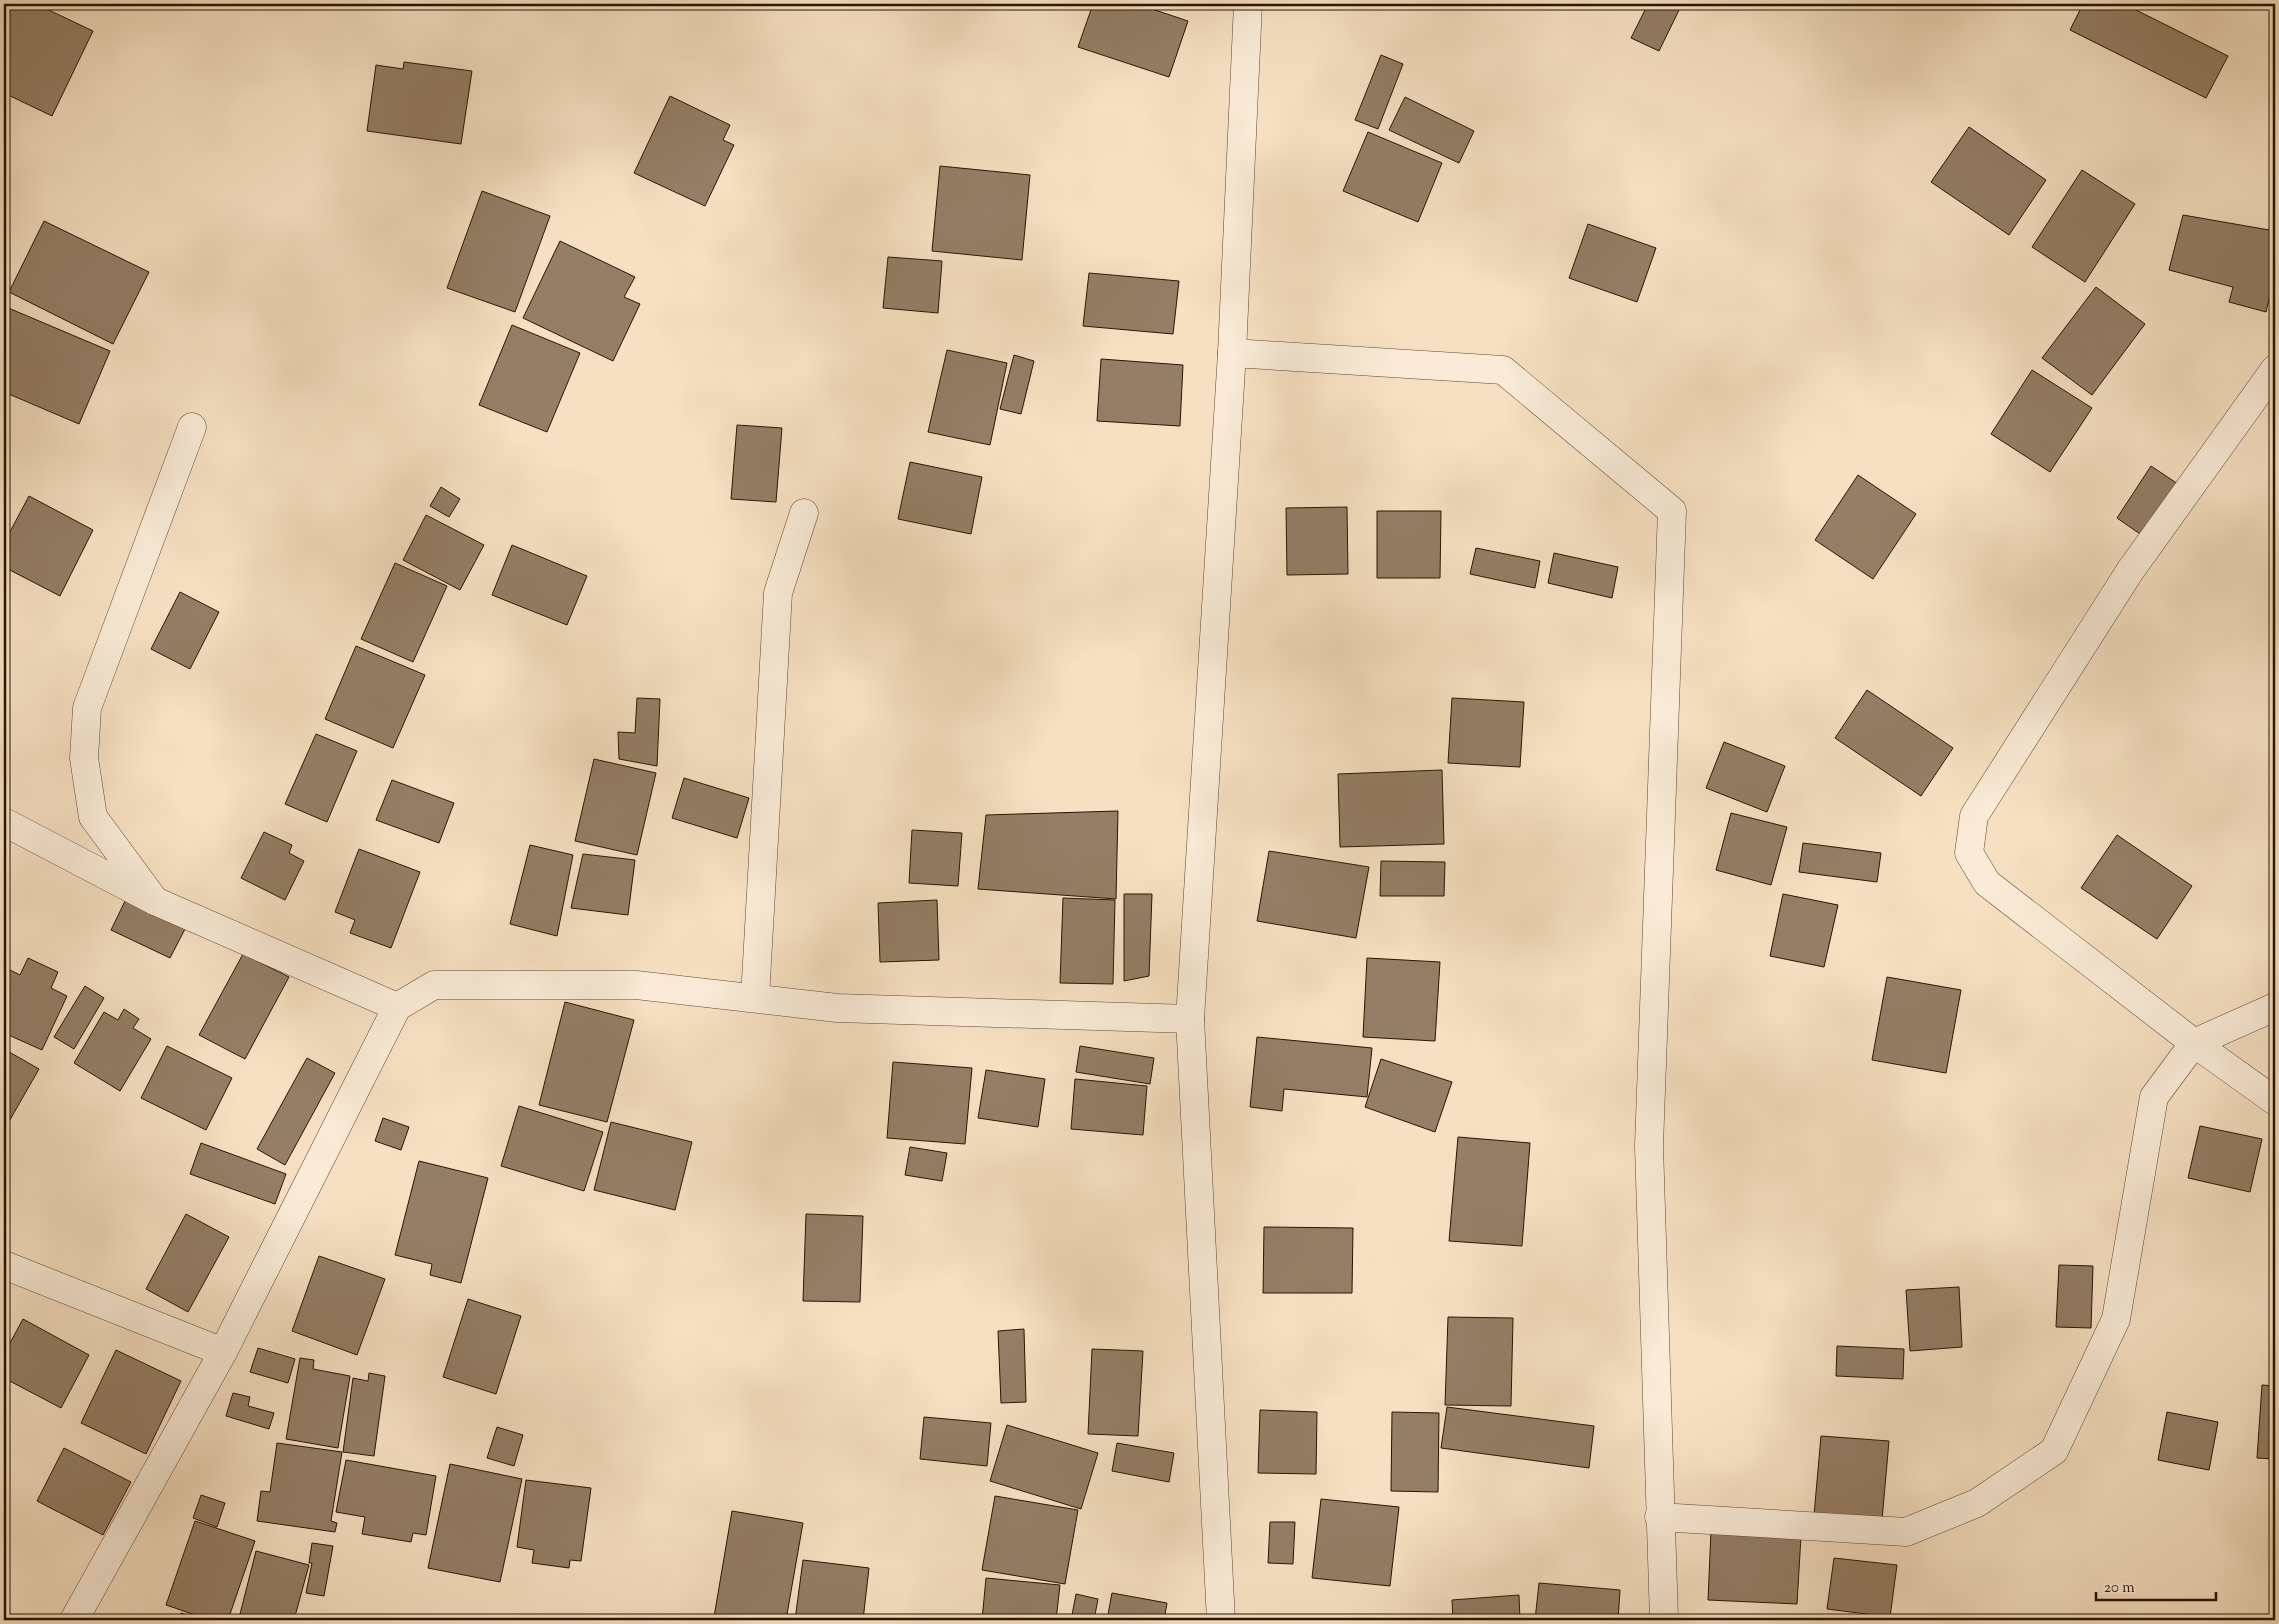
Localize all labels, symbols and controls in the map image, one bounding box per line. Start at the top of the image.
scale bar [2096,1569,2216,1601]
text: 20 m [2104,1578,2135,1599]

